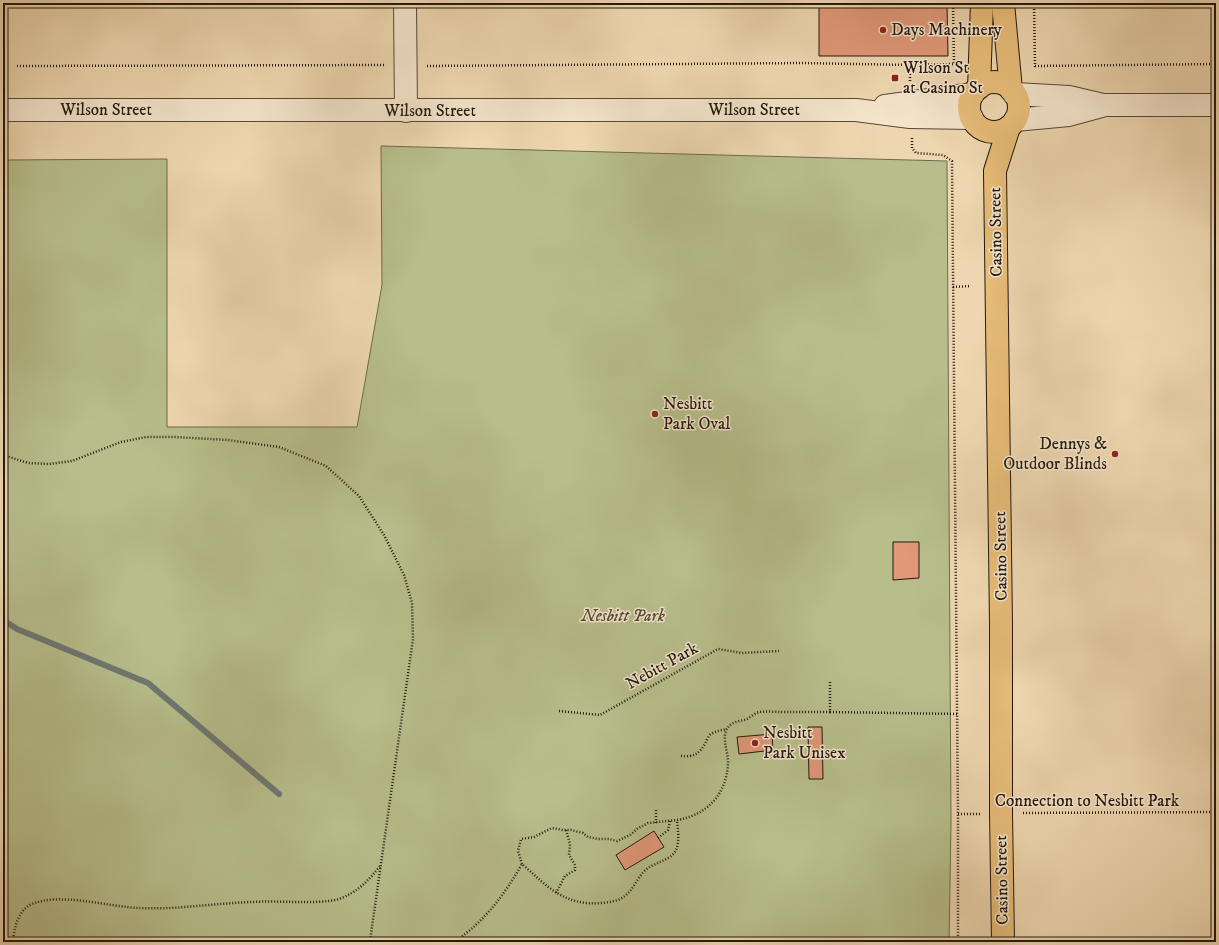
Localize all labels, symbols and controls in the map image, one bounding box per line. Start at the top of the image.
place label: Days Machinery [891,19,1003,41]
marker: Days Machinery [878,25,888,35]
place label: Wilson St at Casino St [902,57,984,99]
marker: Wilson St at Casino St [890,73,900,83]
street label: Wilson Street [59,99,152,121]
street label: Wilson Street [707,99,800,121]
street label: Wilson Street [383,100,476,122]
street label: Casino Street [984,187,1008,277]
place label: Nesbitt Park Oval [663,393,730,435]
marker: Nesbitt Park Oval [650,409,660,419]
place label: Dennys & Outdoor Blinds [1003,433,1107,475]
marker: Dennys & Outdoor Blinds [1110,449,1120,459]
street label: Casino Street [989,511,1013,601]
park label: Nesbitt Park [580,605,666,627]
street label: Nebitt Park [622,637,702,695]
place label: Nesbitt Park Unisex [763,722,846,764]
marker: Nesbitt Park Unisex [750,738,760,748]
street label: Connection to Nesbitt Park [995,790,1180,812]
street label: Casino Street [990,835,1014,925]

